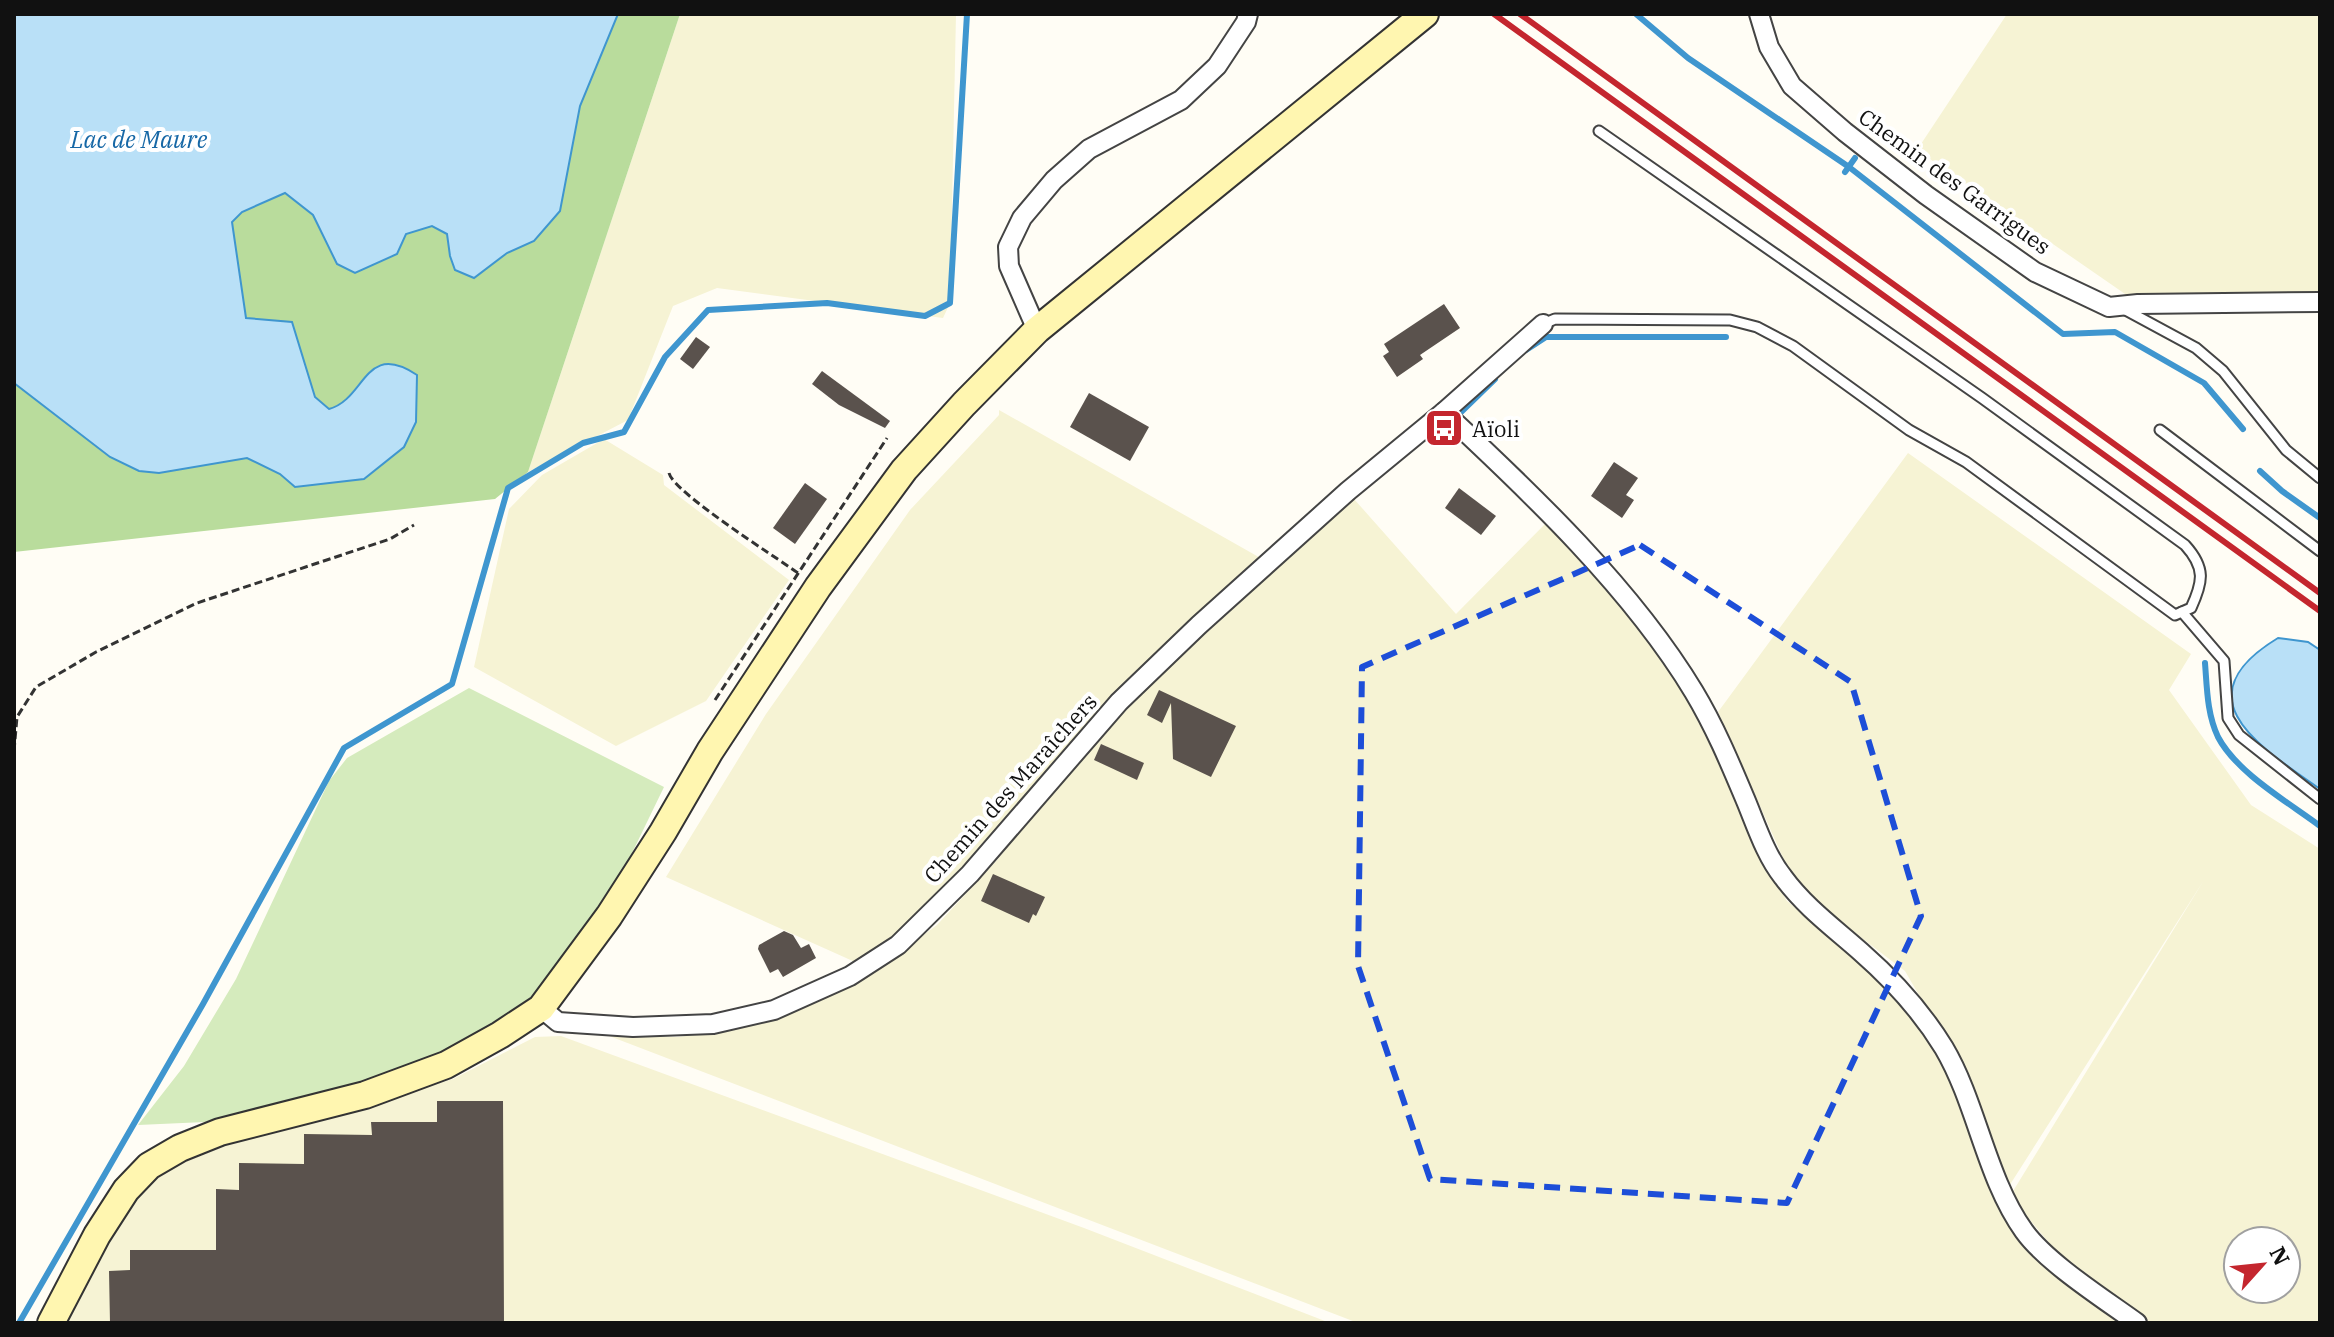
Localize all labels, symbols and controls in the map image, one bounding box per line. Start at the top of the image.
street label: Chemin des Garrigues [1853,102,2057,260]
water label: Lac de Maure [70,123,208,155]
bus stop icon: Aïoli [1423,407,1465,449]
place label: Aïoli [1472,414,1520,443]
street label: Chemin des Maraîchers [917,687,1103,889]
north arrow [2222,1225,2302,1305]
text: N [2263,1241,2297,1270]

